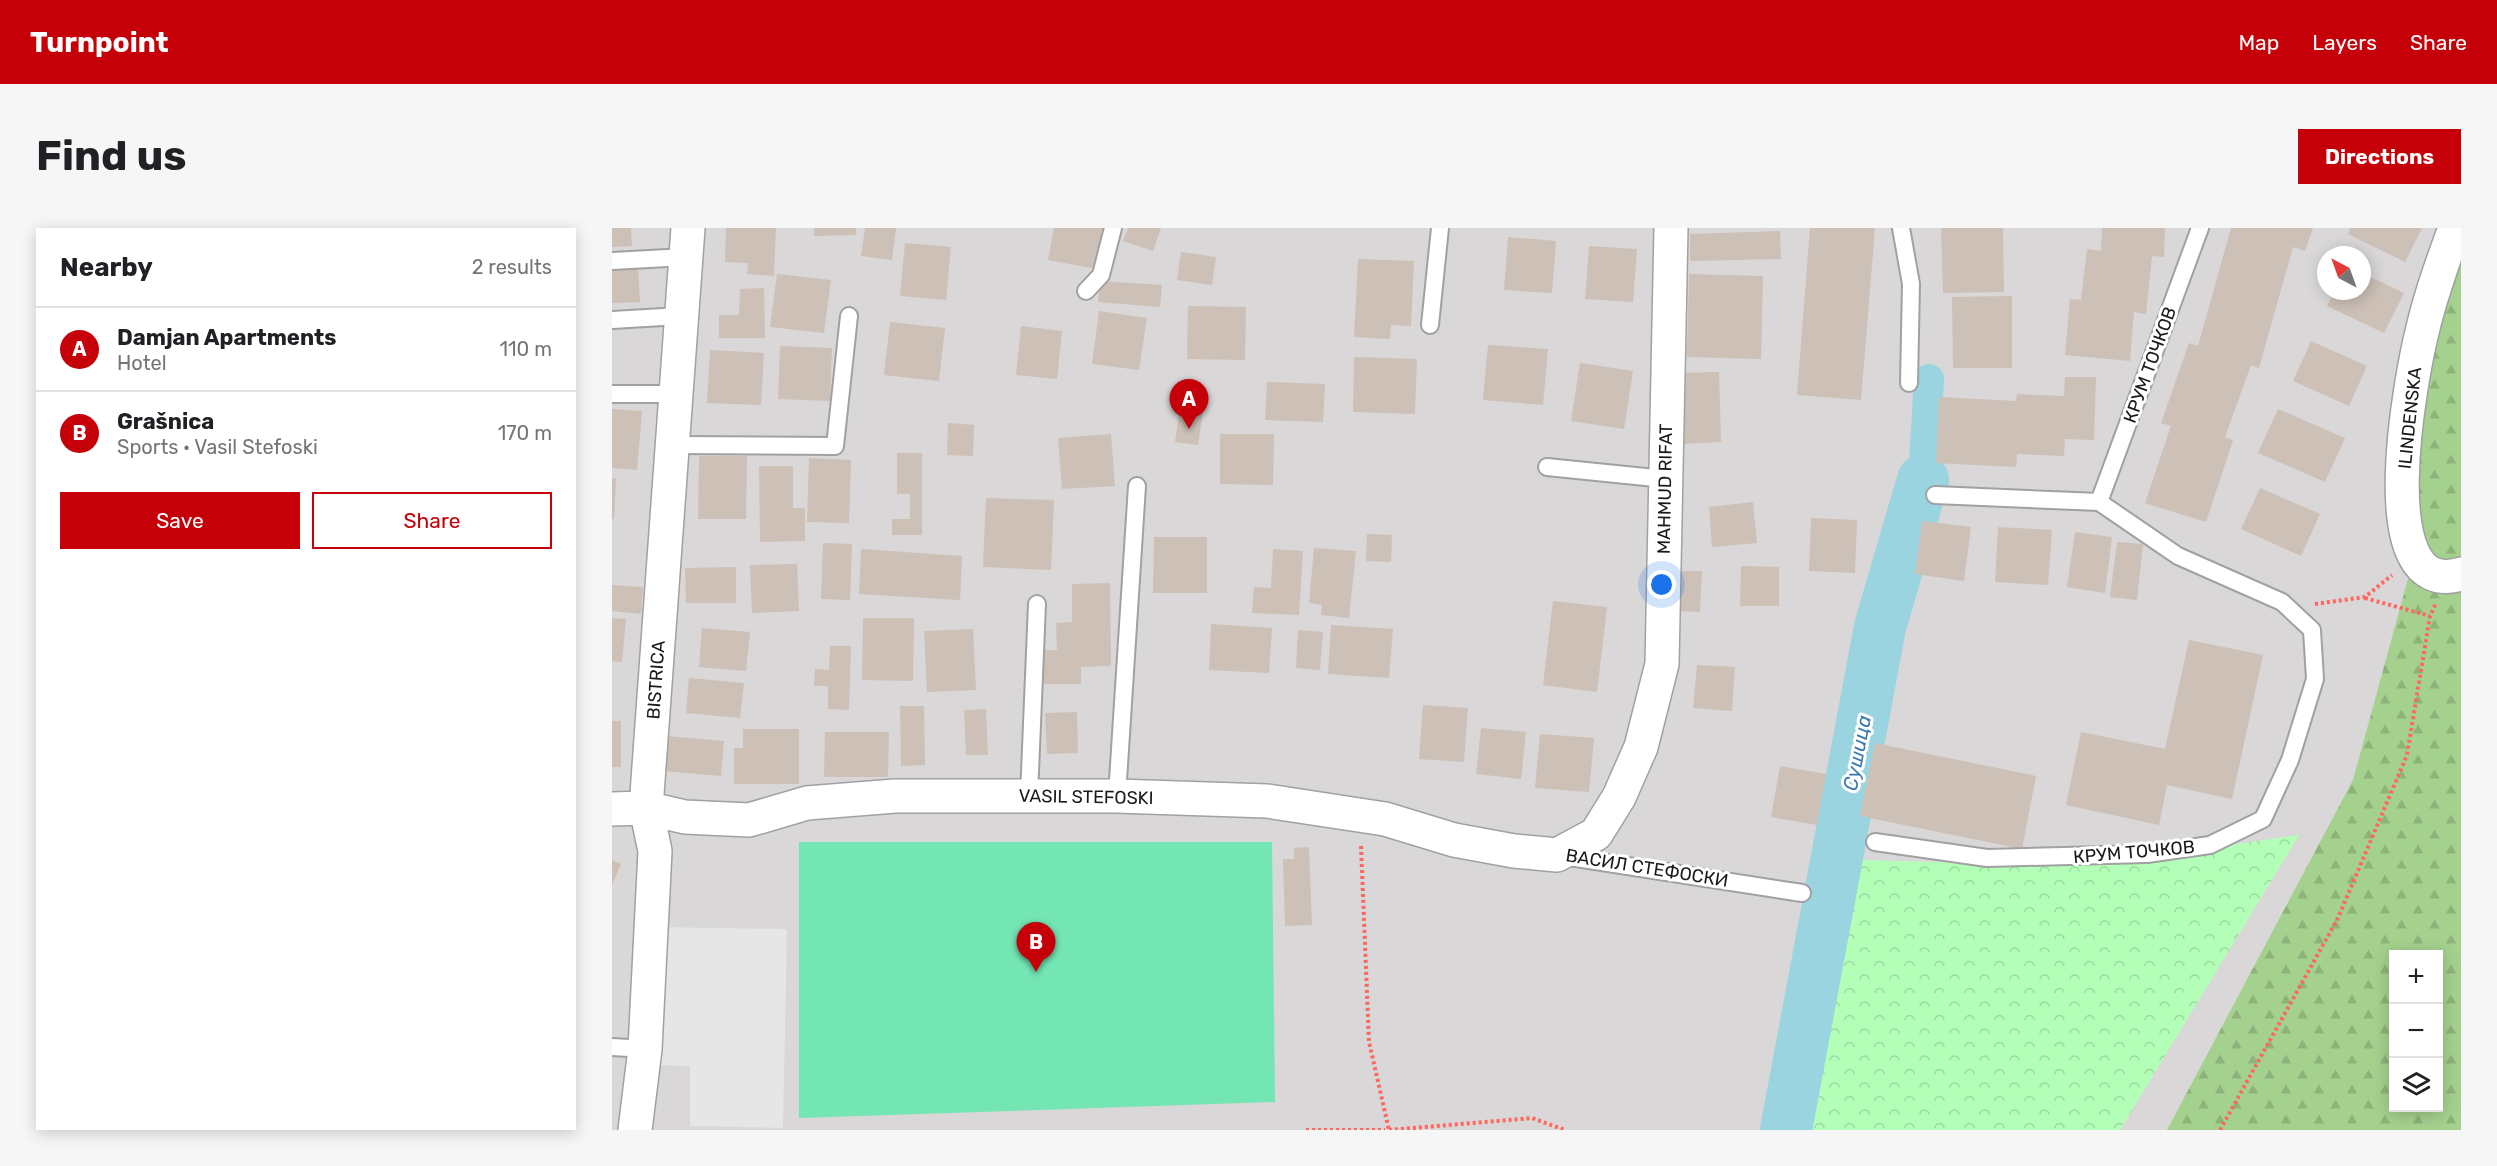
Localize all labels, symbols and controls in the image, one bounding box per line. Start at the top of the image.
text: Turnpoint [30,26,169,59]
text: Map [2238,30,2279,55]
text: Layers [2312,30,2377,55]
text: Share [2410,30,2467,55]
button: Directions [2298,129,2461,184]
text: Find us [36,131,187,181]
north arrow [2317,246,2371,300]
text: Nearby [60,252,153,283]
text: 2 results [472,255,552,279]
street label: КРУМ ТОЧКОВ [2119,304,2181,426]
text: Damjan Apartments [117,324,336,351]
text: A [72,337,87,361]
text: 110 m [500,337,552,361]
text: Hotel [117,351,167,375]
street label: ILINDENSKA [2394,366,2426,470]
pin: A [1170,380,1208,429]
text: Grašnica [117,408,214,435]
text: B [72,421,87,445]
text: 170 m [498,421,552,445]
street label: MAHMUD RIFAT [1653,424,1677,554]
text: Sports · Vasil Stefoski [117,435,318,459]
button: Save [60,492,300,549]
button: Share [312,492,552,549]
your location [1647,570,1676,599]
street label: BISTRICA [642,640,670,720]
water label: Сушица [1838,713,1876,793]
street label: VASIL STEFOSKI [1018,785,1154,809]
street label: КРУМ ТОЧКОВ [2072,836,2196,868]
street label: ВАСИЛ СТЕФОСКИ [1564,844,1730,892]
pin: B [1016,922,1056,972]
map controls [2389,950,2443,1112]
button: + [2389,950,2443,1004]
button: − [2389,1004,2443,1058]
button: layers [2389,1058,2443,1112]

